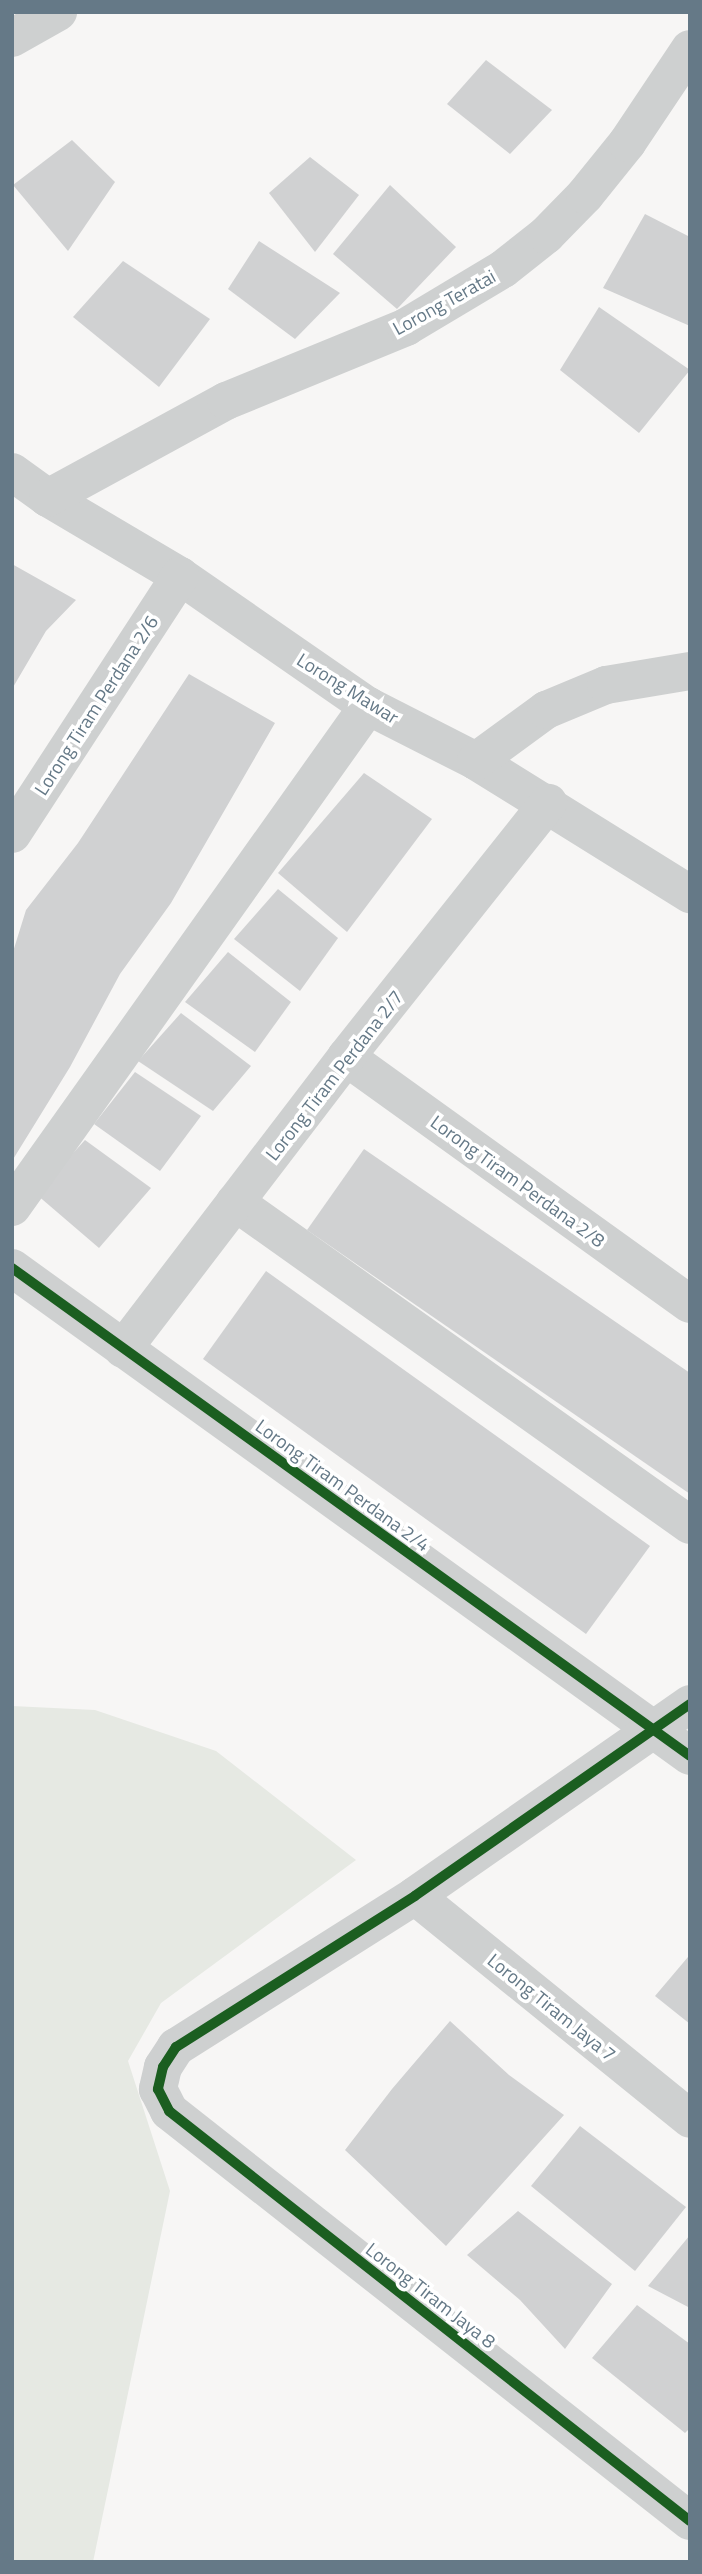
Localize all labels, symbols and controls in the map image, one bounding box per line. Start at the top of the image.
street label: Lorong Teratai [389,264,499,340]
street label: Lorong Tiram Perdana 2/6 [29,611,163,799]
street label: Lorong Mawar [293,648,403,728]
street label: Lorong Tiram Perdana 2/7 [260,985,408,1165]
street label: Lorong Tiram Perdana 2/8 [427,1110,609,1252]
street label: Lorong Tiram Perdana 2/4 [252,1414,434,1556]
street label: Lorong Tiram Jaya 7 [483,1948,621,2066]
street label: Lorong Tiram Jaya 8 [362,2237,500,2353]

